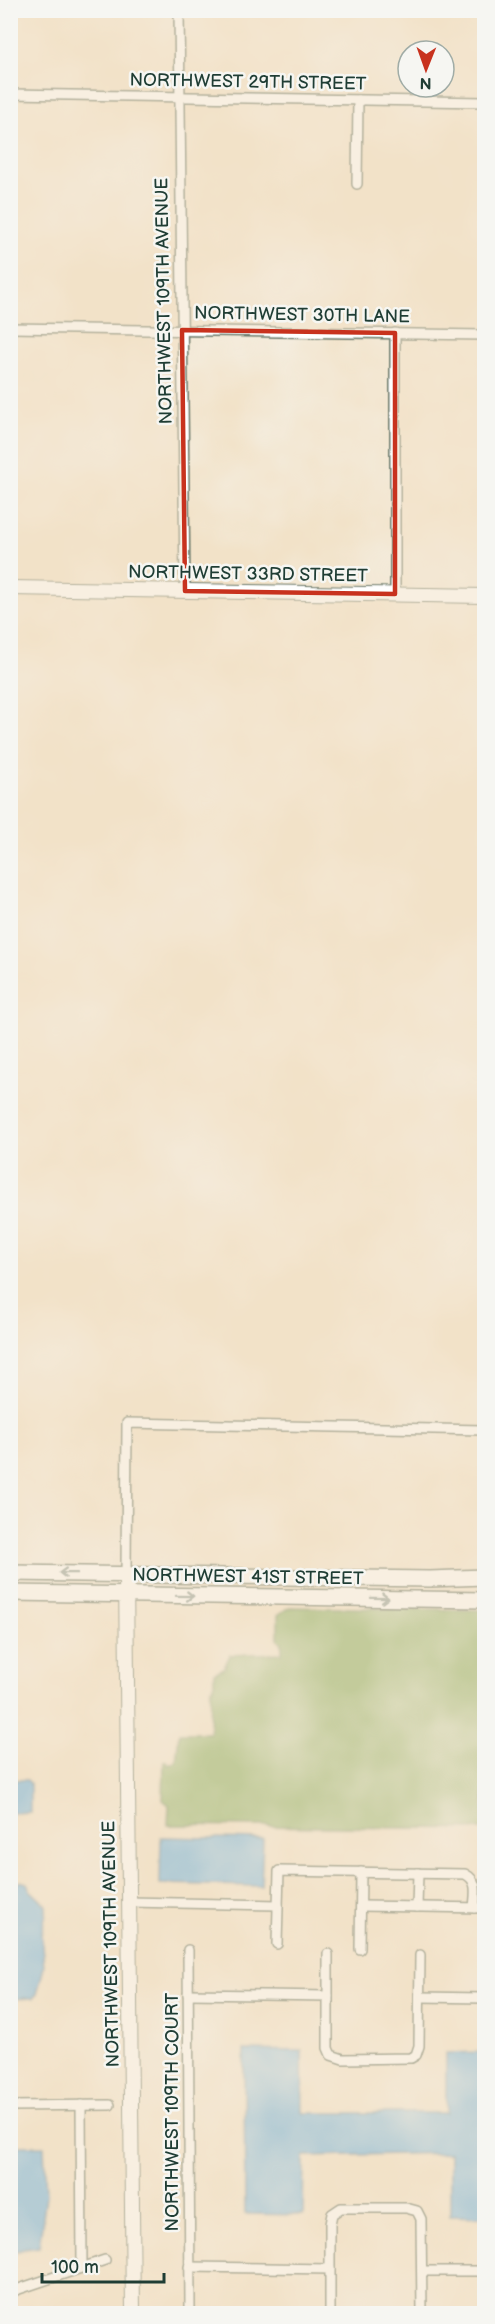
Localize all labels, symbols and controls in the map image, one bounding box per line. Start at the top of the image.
north arrow [396,39,456,99]
street label: NORTHWEST 29TH STREET [129,69,367,95]
text: N [420,73,432,92]
street label: NORTHWEST 109TH AVENUE [151,177,177,424]
street label: NORTHWEST 30TH LANE [194,303,410,327]
street label: NORTHWEST 33RD STREET [128,561,368,587]
street label: NORTHWEST 41ST STREET [132,1564,364,1590]
one-way arrow [59,1567,79,1579]
one-way arrow [174,1590,194,1602]
one-way arrow [369,1593,389,1604]
street label: NORTHWEST 109TH AVENUE [98,1820,124,2067]
street label: NORTHWEST 109TH COURT [162,1992,183,2231]
scale bar [42,2246,164,2284]
text: 100 m [51,2257,99,2278]

